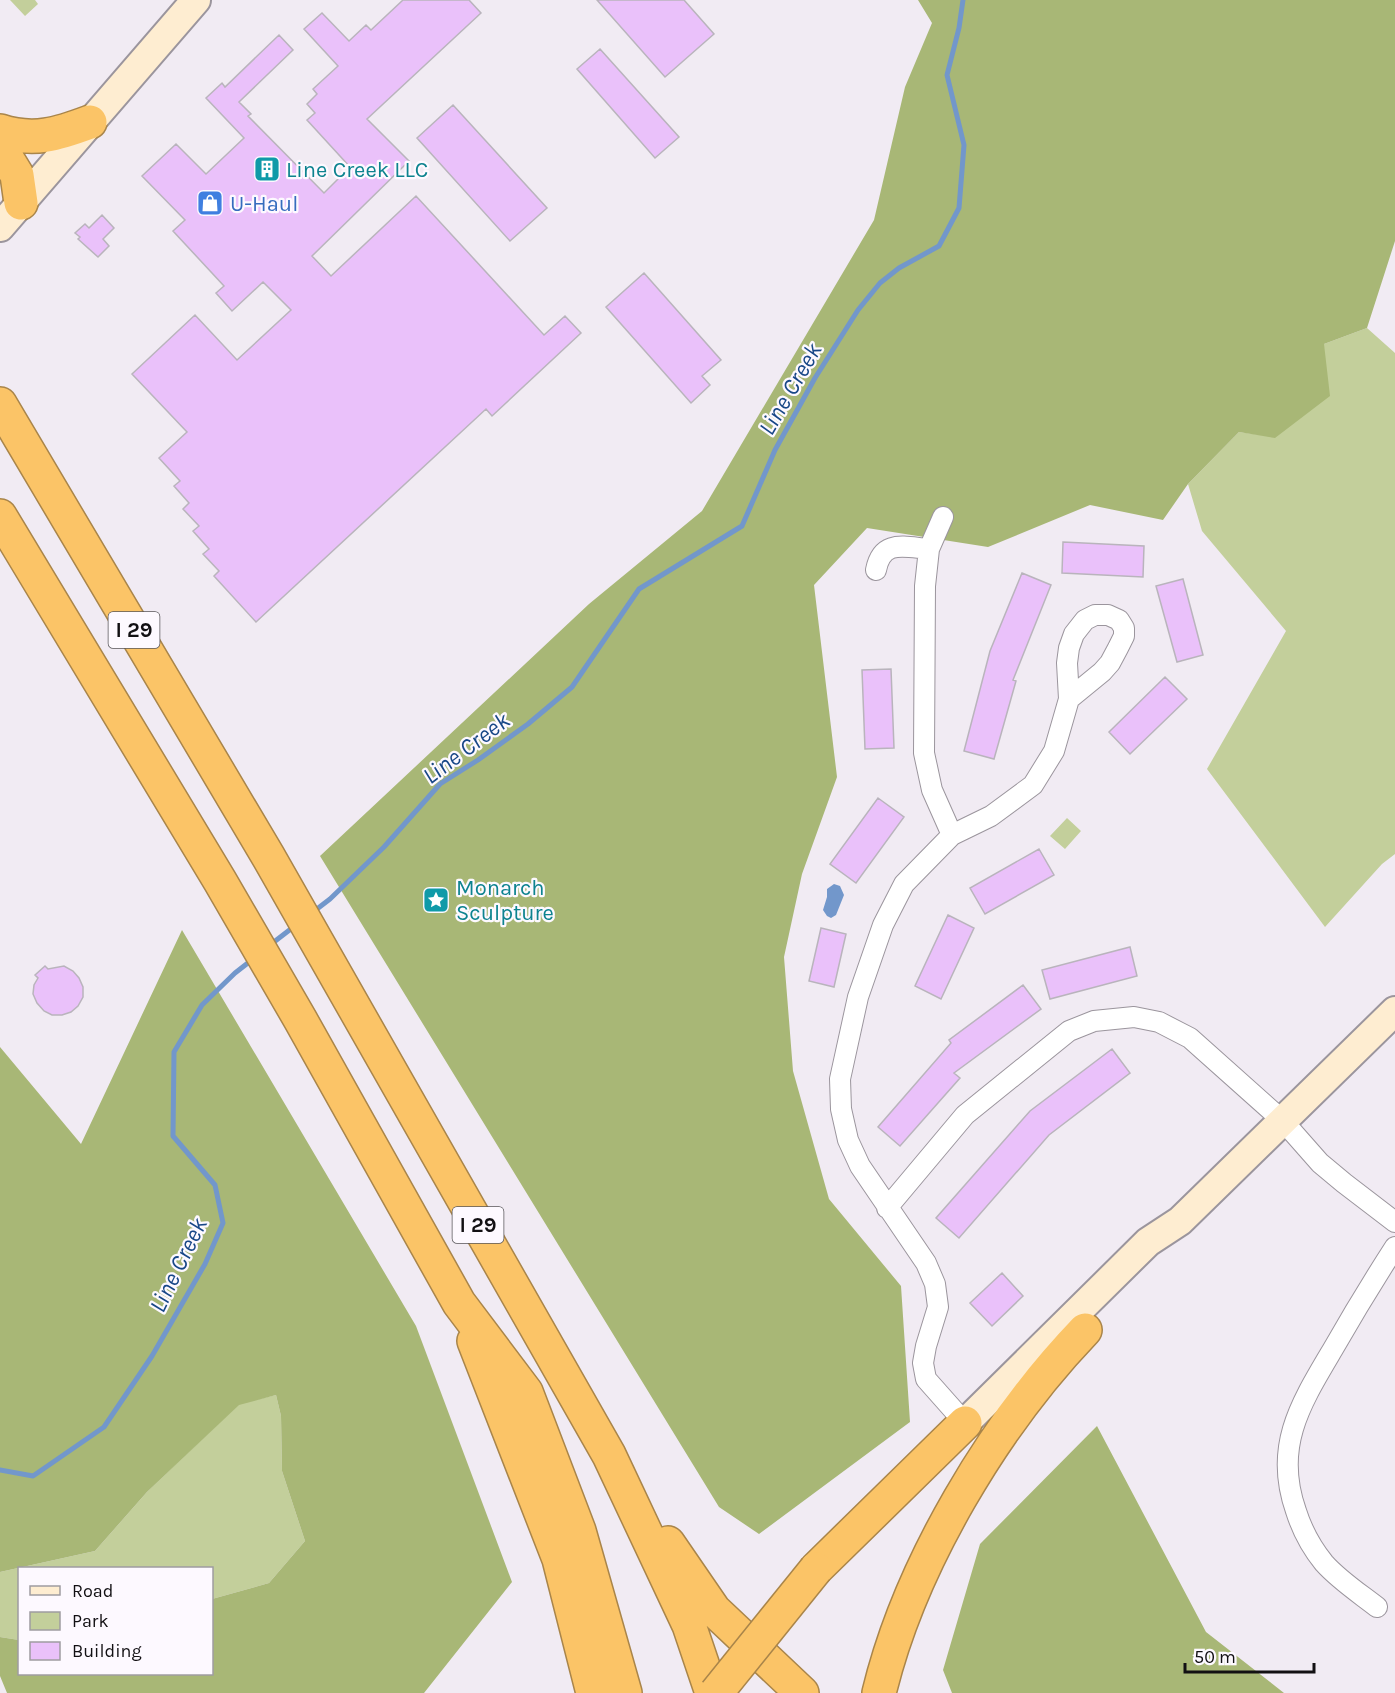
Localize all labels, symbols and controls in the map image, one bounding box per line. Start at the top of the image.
building icon: Line Creek LLC [252,154,282,184]
place label: Line Creek LLC [286,157,428,183]
shop icon: U-Haul [195,188,225,218]
place label: U-Haul [230,191,298,217]
water label: Line Creek [752,337,828,440]
road number: I 29 [108,612,160,648]
water label: Line Creek [417,706,516,790]
place label: Monarch Sculpture [456,875,554,926]
place icon: Monarch Sculpture [421,885,451,915]
road number: I 29 [452,1207,504,1243]
water label: Line Creek [143,1212,213,1317]
legend [18,1567,213,1675]
text: Road [72,1580,113,1602]
text: Park [72,1610,109,1632]
scale bar [1185,1636,1314,1674]
text: Building [72,1640,142,1662]
text: 50 m [1194,1646,1236,1668]

